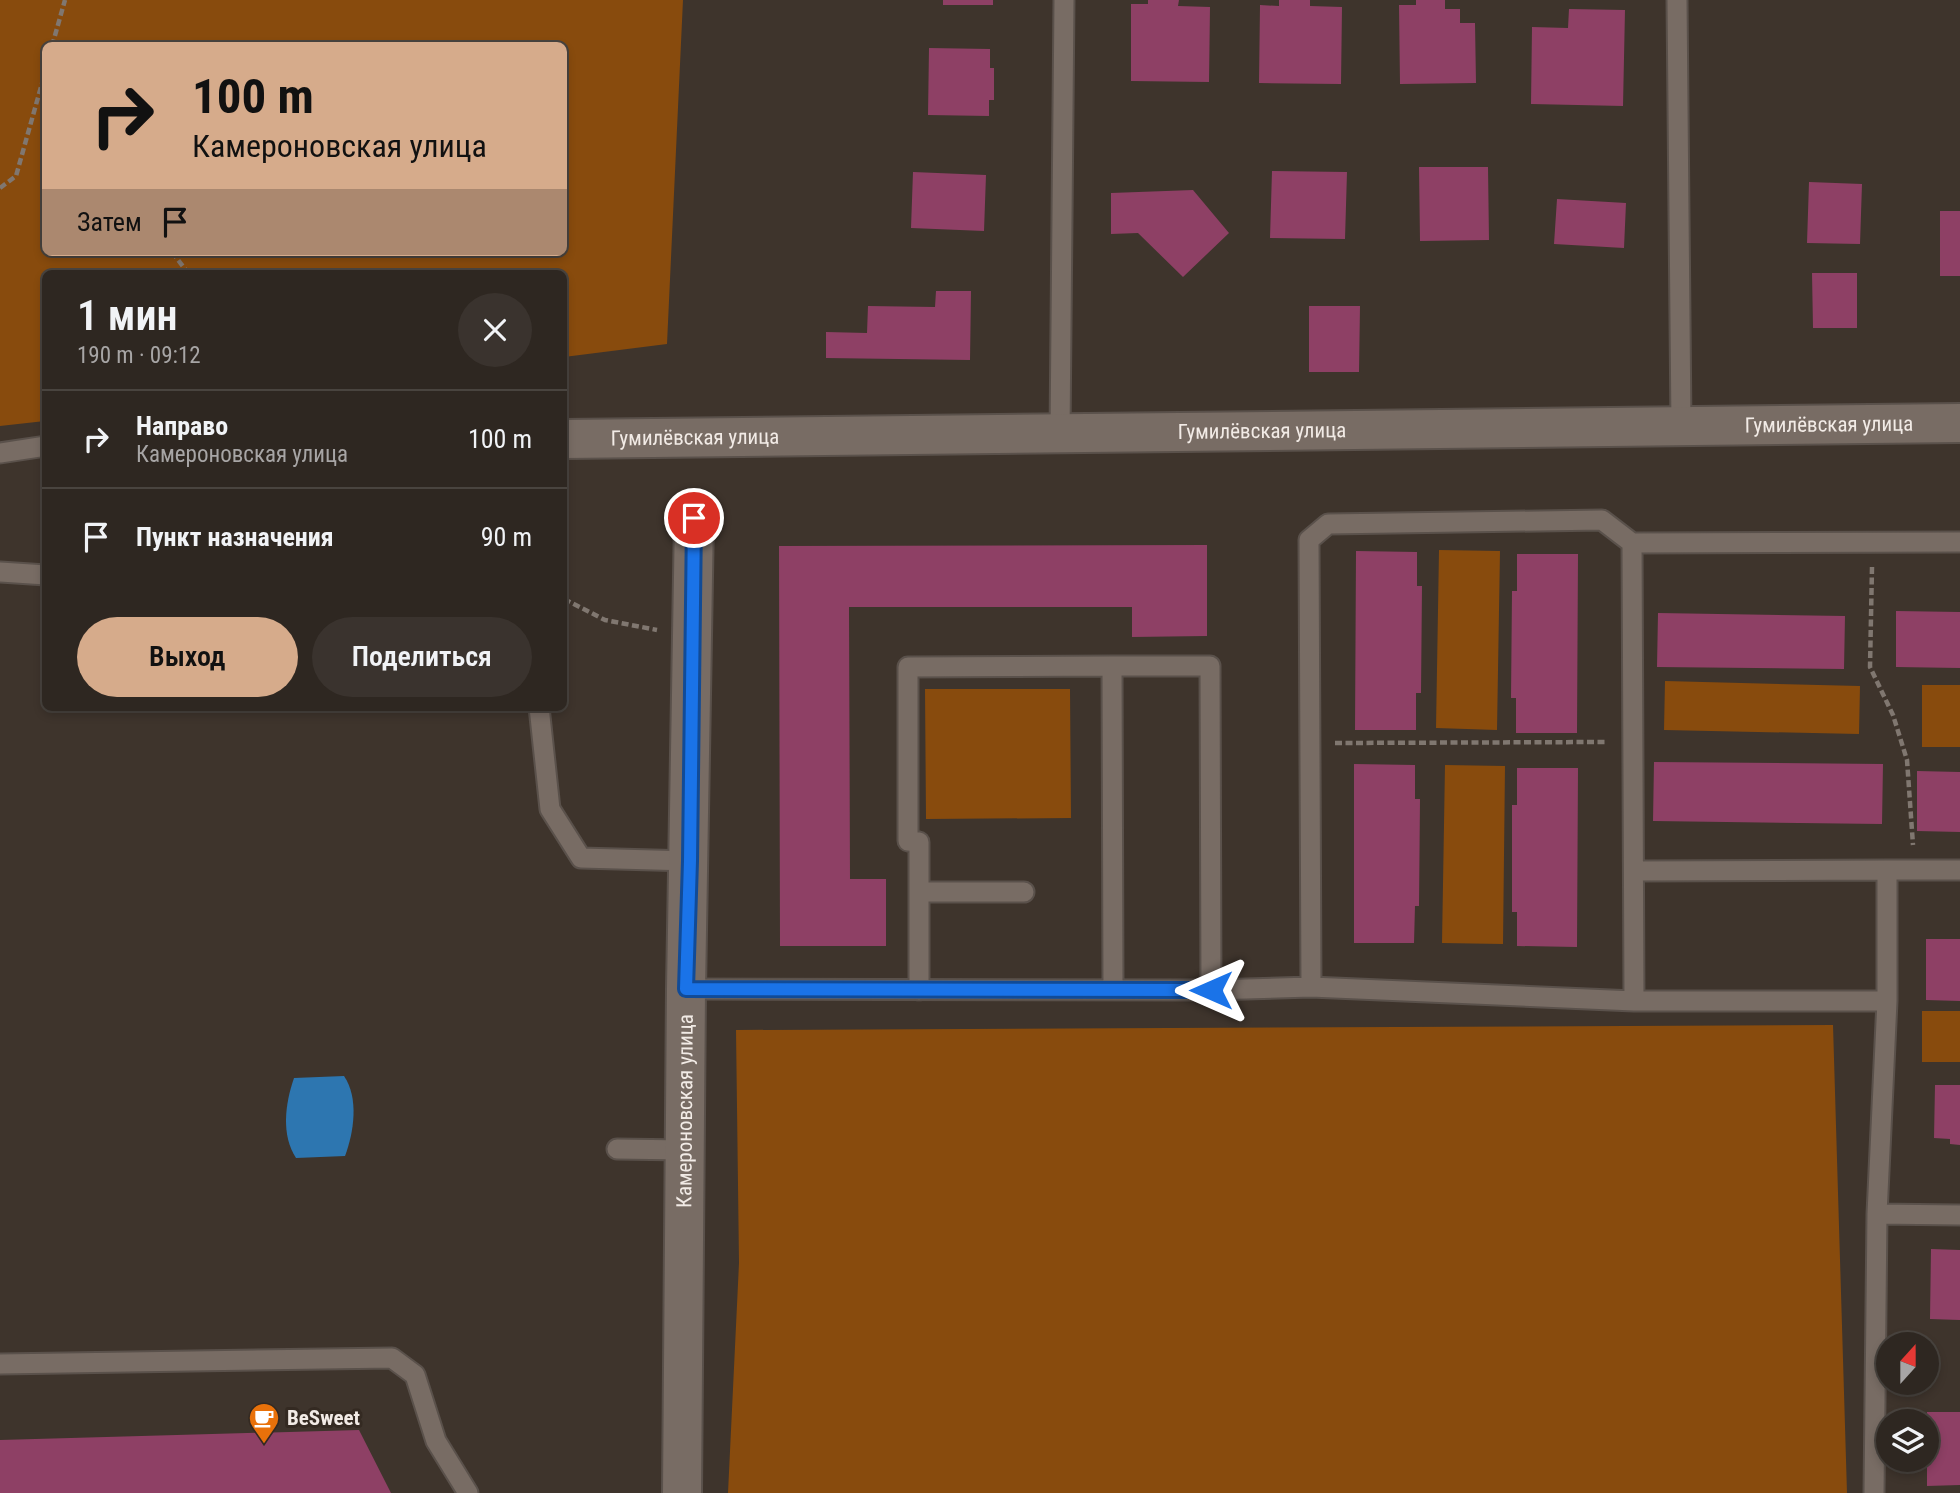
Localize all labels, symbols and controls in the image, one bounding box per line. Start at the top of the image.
text: 100 m [192,68,314,125]
icon: right [77,70,168,161]
text: Камероновская улица [192,127,487,165]
icon: arrive [156,203,194,241]
text: Затем [77,207,142,237]
text: 1 мин [77,291,178,340]
button: close [458,293,532,367]
text: 190 m · 09:12 [77,342,201,369]
text: Направо [136,411,228,441]
street label: Гумилёвская улица [1744,412,1913,437]
street label: Гумилёвская улица [1178,418,1346,444]
icon: right [77,420,115,458]
text: 100 m [468,424,532,454]
street label: Гумилёвская улица [611,425,779,450]
text: Камероновская улица [136,441,348,468]
pin [664,488,724,548]
icon: arrive [675,499,713,537]
icon: arrive [77,518,115,556]
text: Пункт назначения [136,522,334,552]
text: 90 m [481,522,532,552]
button: Выход [77,617,298,697]
button: Поделиться [312,617,532,697]
position arrow [1174,953,1248,1027]
street label: Камероновская улица [672,1014,698,1208]
north arrow [1876,1332,1939,1395]
map controls [1876,1332,1939,1472]
cafe icon: BeSweet [247,1401,281,1445]
place label: BeSweet [287,1406,360,1430]
button: layers [1876,1409,1939,1472]

